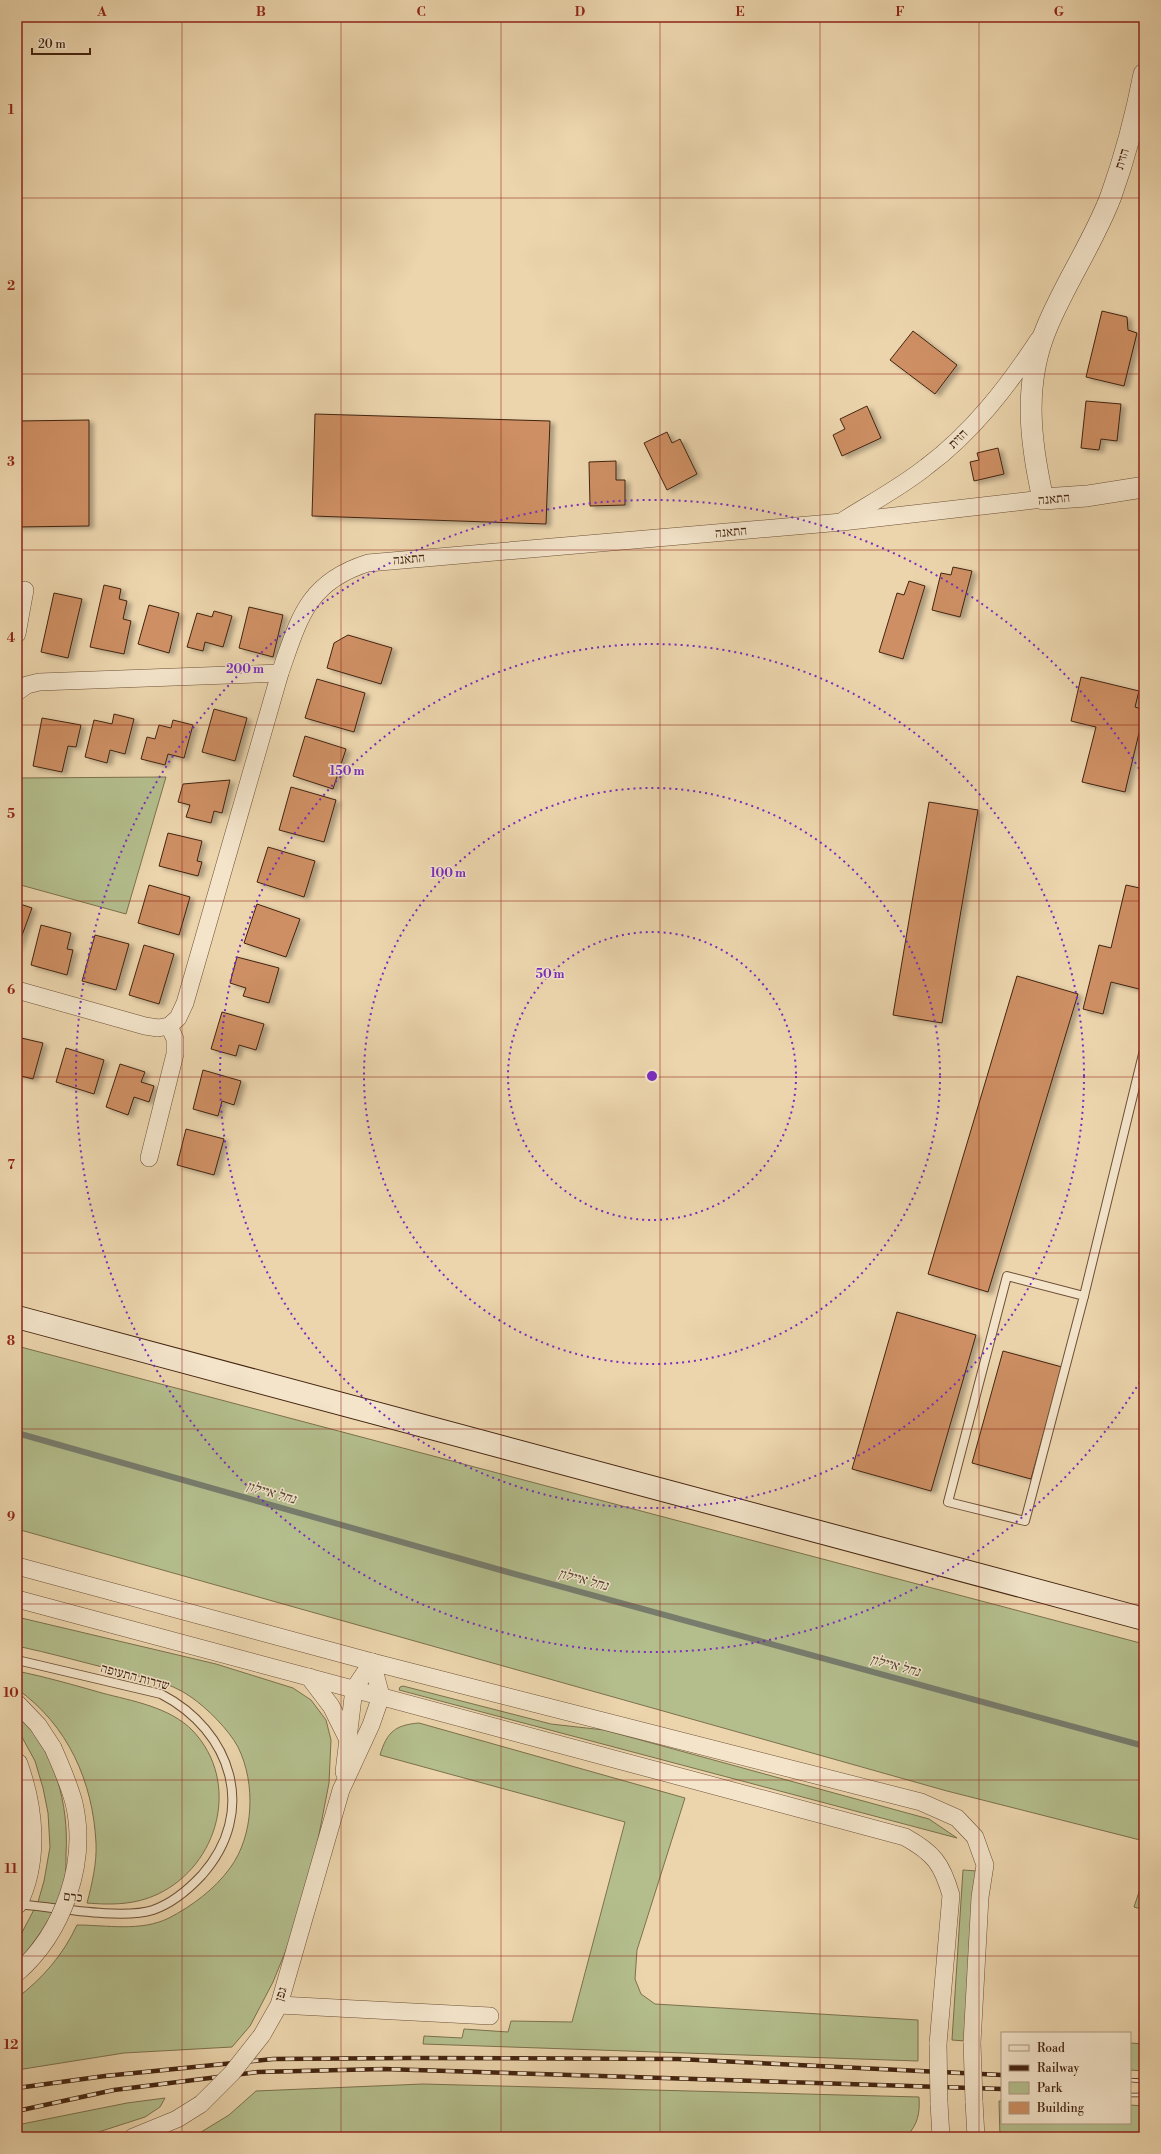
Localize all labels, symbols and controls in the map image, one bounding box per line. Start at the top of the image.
text: A [96,4,107,20]
text: B [256,4,266,20]
text: C [416,4,426,20]
text: D [575,4,585,20]
text: E [735,4,745,20]
text: F [895,4,905,20]
text: G [1054,4,1065,20]
scale bar [32,30,90,56]
text: 20 m [38,37,66,52]
text: 1 [8,102,15,118]
street label: הזית [1111,147,1133,171]
text: 2 [7,278,15,294]
street label: הזית [945,426,971,452]
text: 3 [7,454,15,470]
street label: התאנה [1037,490,1071,508]
street label: התאנה [714,523,748,541]
street label: התאנה [392,550,426,568]
text: 4 [7,630,16,646]
text: 200 m [226,662,264,677]
text: 150 m [330,764,364,779]
text: 5 [7,806,15,822]
text: 100 m [430,866,466,881]
text: 50 m [535,967,565,982]
text: 6 [7,982,15,998]
centre of rings [645,1069,659,1083]
text: 7 [7,1157,15,1173]
text: 8 [7,1333,15,1349]
water label: נחל איילון [244,1477,299,1509]
text: 9 [7,1509,15,1525]
water label: נחל איילון [556,1565,611,1596]
water label: נחל איילון [868,1651,923,1682]
street label: שדרות התעופה [99,1660,171,1694]
text: 10 [3,1685,19,1701]
text: 11 [5,1861,18,1877]
street label: כרם [63,1888,83,1906]
street label: גפן [271,1985,291,2003]
legend [1001,2032,1131,2124]
text: 12 [4,2037,18,2053]
text: Road [1037,2041,1065,2056]
text: Railway [1037,2061,1079,2076]
text: Park [1037,2081,1063,2096]
text: Building [1036,2101,1085,2116]

